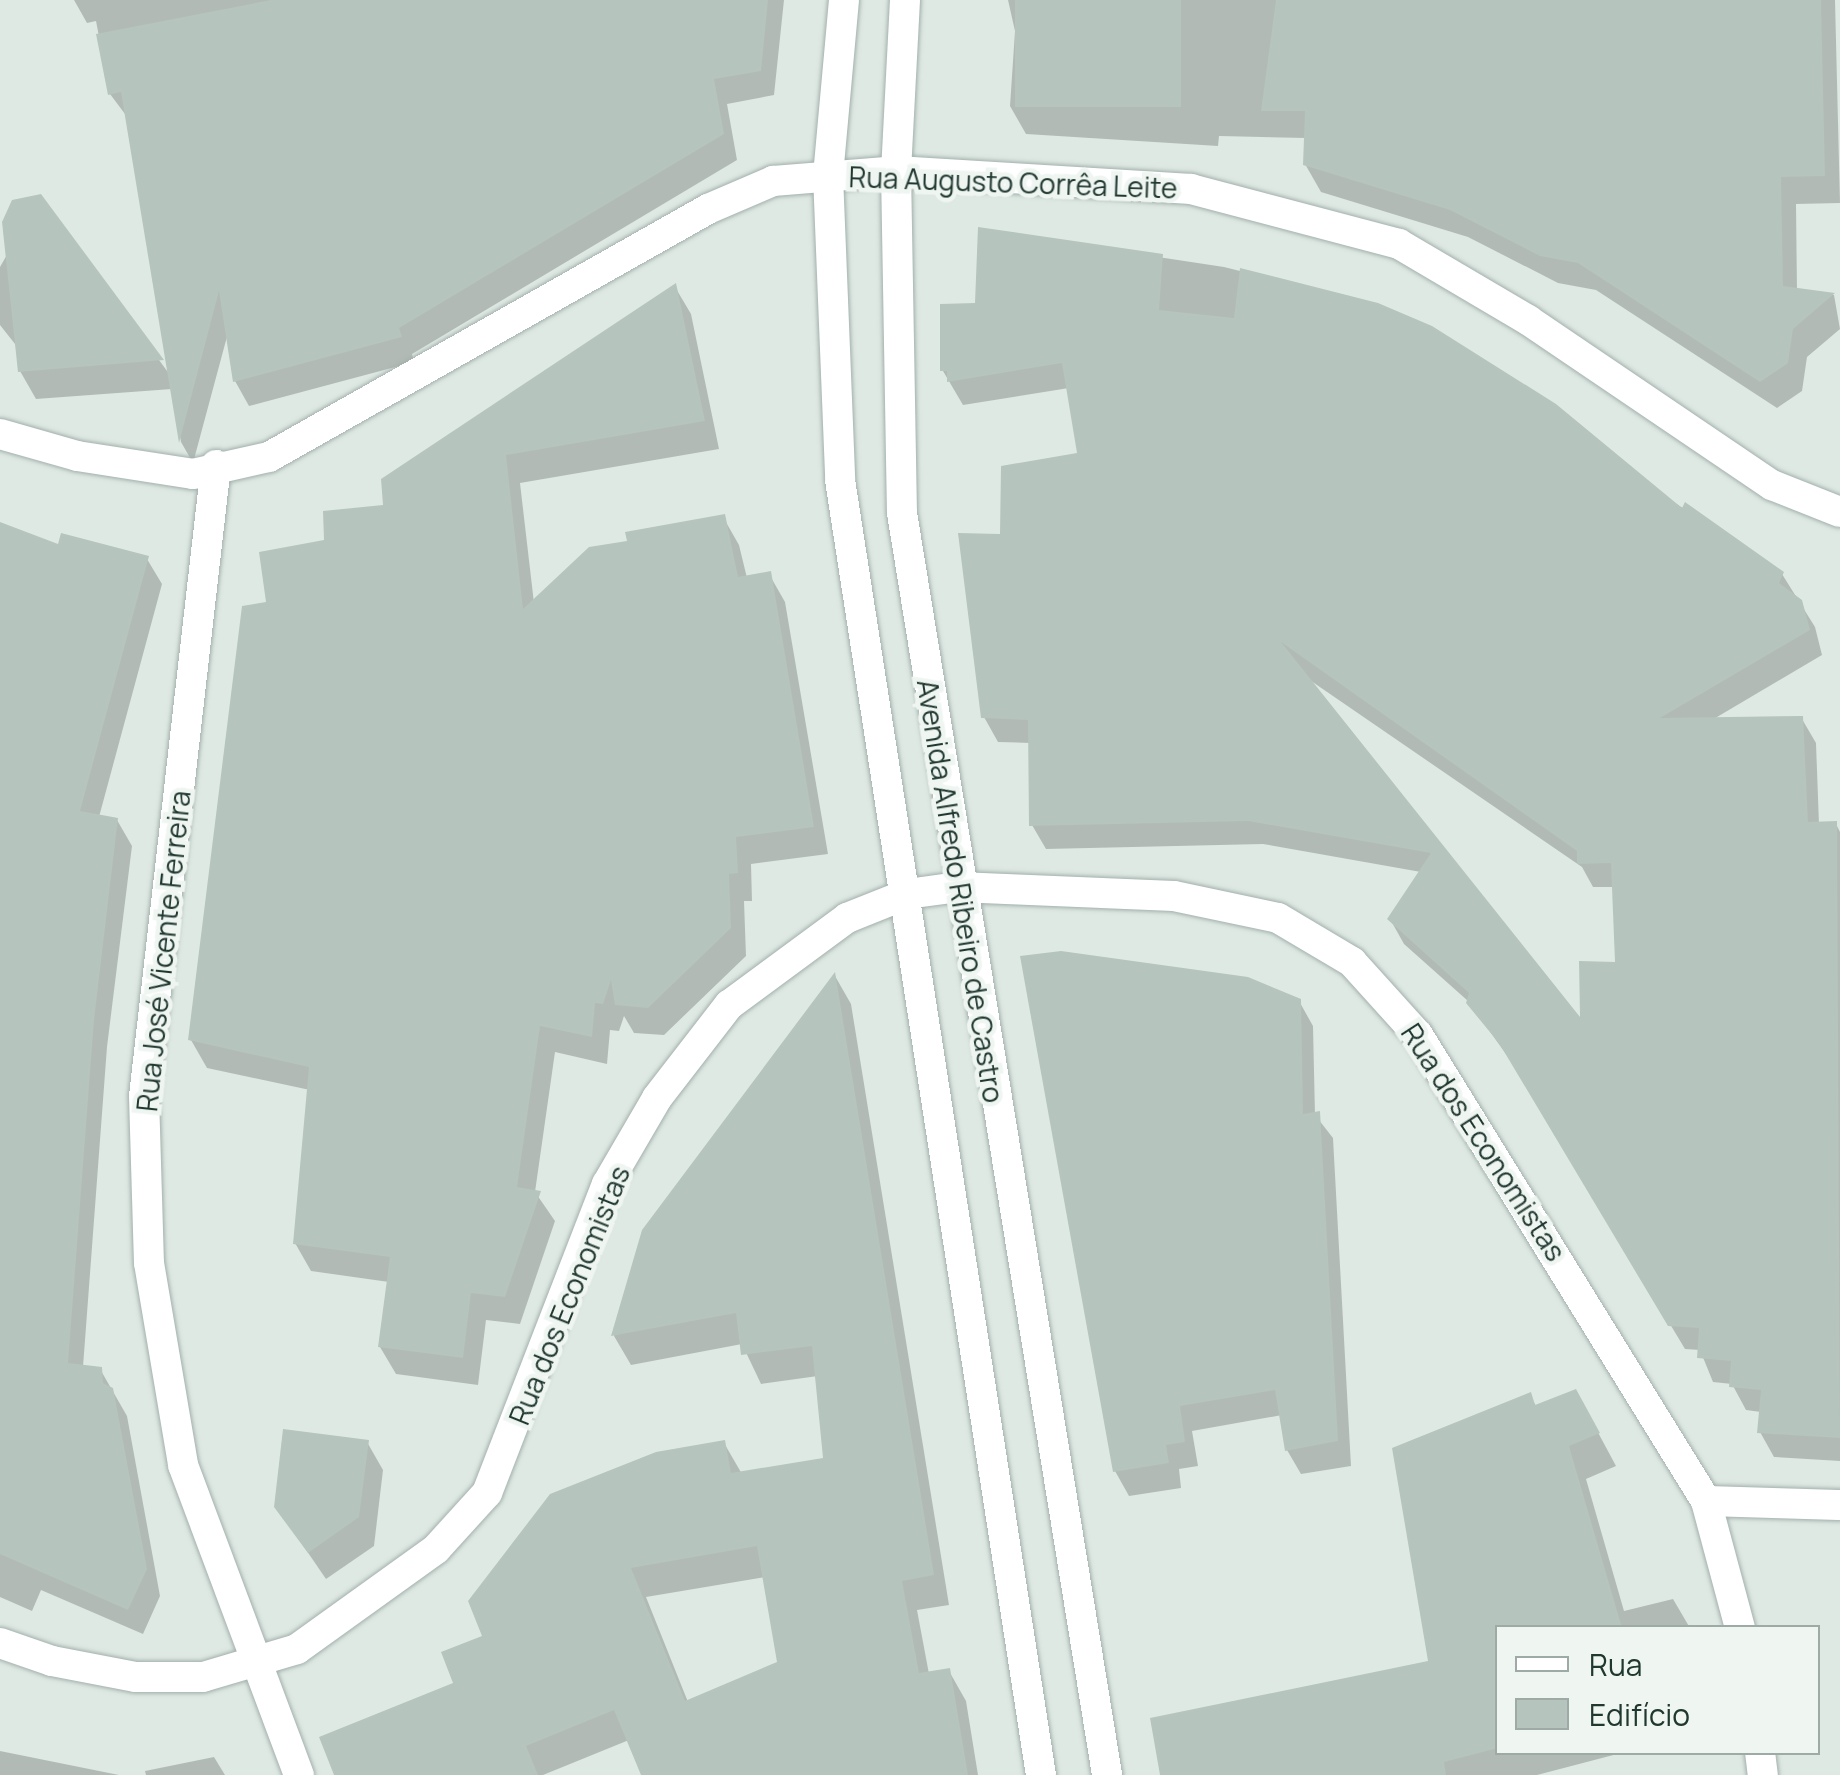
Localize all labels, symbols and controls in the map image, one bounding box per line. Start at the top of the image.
street label: Rua Augusto Corrêa Leite [848,159,1178,205]
street label: Avenida Alfredo Ribeiro de Castro [911,677,1011,1105]
street label: Rua José Vicente Ferreira [129,789,197,1113]
street label: Rua dos Economistas [1395,1017,1573,1267]
street label: Rua dos Economistas [502,1161,636,1429]
legend [1495,1625,1820,1755]
text: Rua [1589,1644,1642,1685]
text: Edifício [1589,1694,1690,1735]

